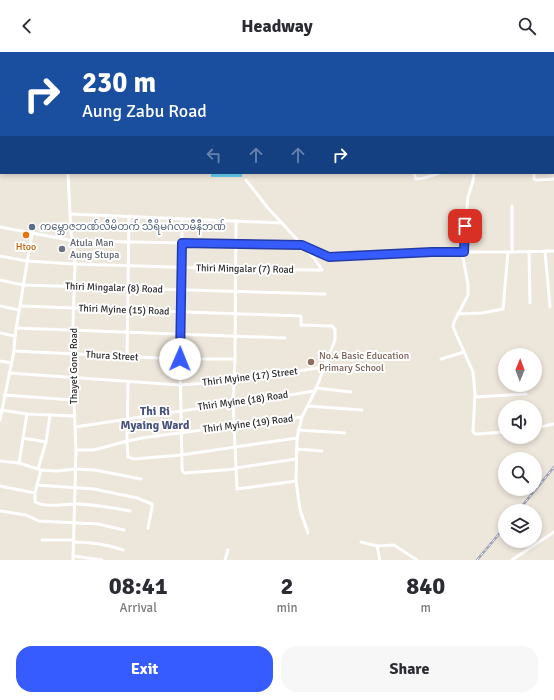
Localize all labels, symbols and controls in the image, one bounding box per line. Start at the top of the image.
icon: back [16,15,38,37]
text: Headway [241,15,313,37]
icon: search [516,15,538,37]
text: 230 m [82,66,156,100]
icon: right [16,68,68,120]
text: Aung Zabu Road [82,100,207,122]
icon: left [203,144,225,166]
icon: ahead [245,144,267,166]
icon: ahead [287,144,309,166]
icon: right [329,144,351,166]
pin [448,209,482,243]
icon: arrive [454,215,476,237]
place label: ကမ္ဘောဇဘဏ်လီမိတက် သီရိမင်္ဂလာမီနီဘဏ် [40,219,226,235]
marker: ကမ္ဘောဇဘဏ်လီမိတက် သီရိမင်္ဂလာမီနီဘဏ် [27,222,37,232]
marker: Htoo [21,230,31,240]
place label: Atula Man Aung Stupa [70,237,119,261]
place label: Htoo [16,241,36,253]
marker: Atula Man Aung Stupa [57,244,67,254]
street label: Thiri Mingalar (7) Road [196,262,294,276]
street label: Thiri Mingalar (8) Road [65,280,163,296]
street label: Thiri Myine (15) Road [78,302,170,318]
street label: Thayet Gone Road [68,328,80,404]
position arrow [159,338,201,380]
north arrow [498,348,542,392]
map controls [498,348,542,548]
street label: Thura Street [85,349,139,363]
place label: No.4 Basic Education Primary School [319,350,409,374]
marker: No.4 Basic Education Primary School [306,357,316,367]
street label: Thiri Myine (17) Street [202,365,299,389]
street label: Thiri Myine (18) Road [197,389,289,413]
button: sound [498,400,542,444]
district label: Thi Ri Myaing Ward [121,404,190,433]
street label: Thiri Myine (19) Road [202,412,294,436]
button: search [498,452,542,496]
button: layers [498,504,542,548]
text: 08:41 [109,571,168,601]
text: 2 [281,571,293,601]
text: 840 [406,571,445,601]
text: Arrival [120,600,157,616]
text: min [277,600,298,616]
text: m [421,600,431,616]
button: Exit [16,646,273,692]
button: Share [281,646,538,692]

